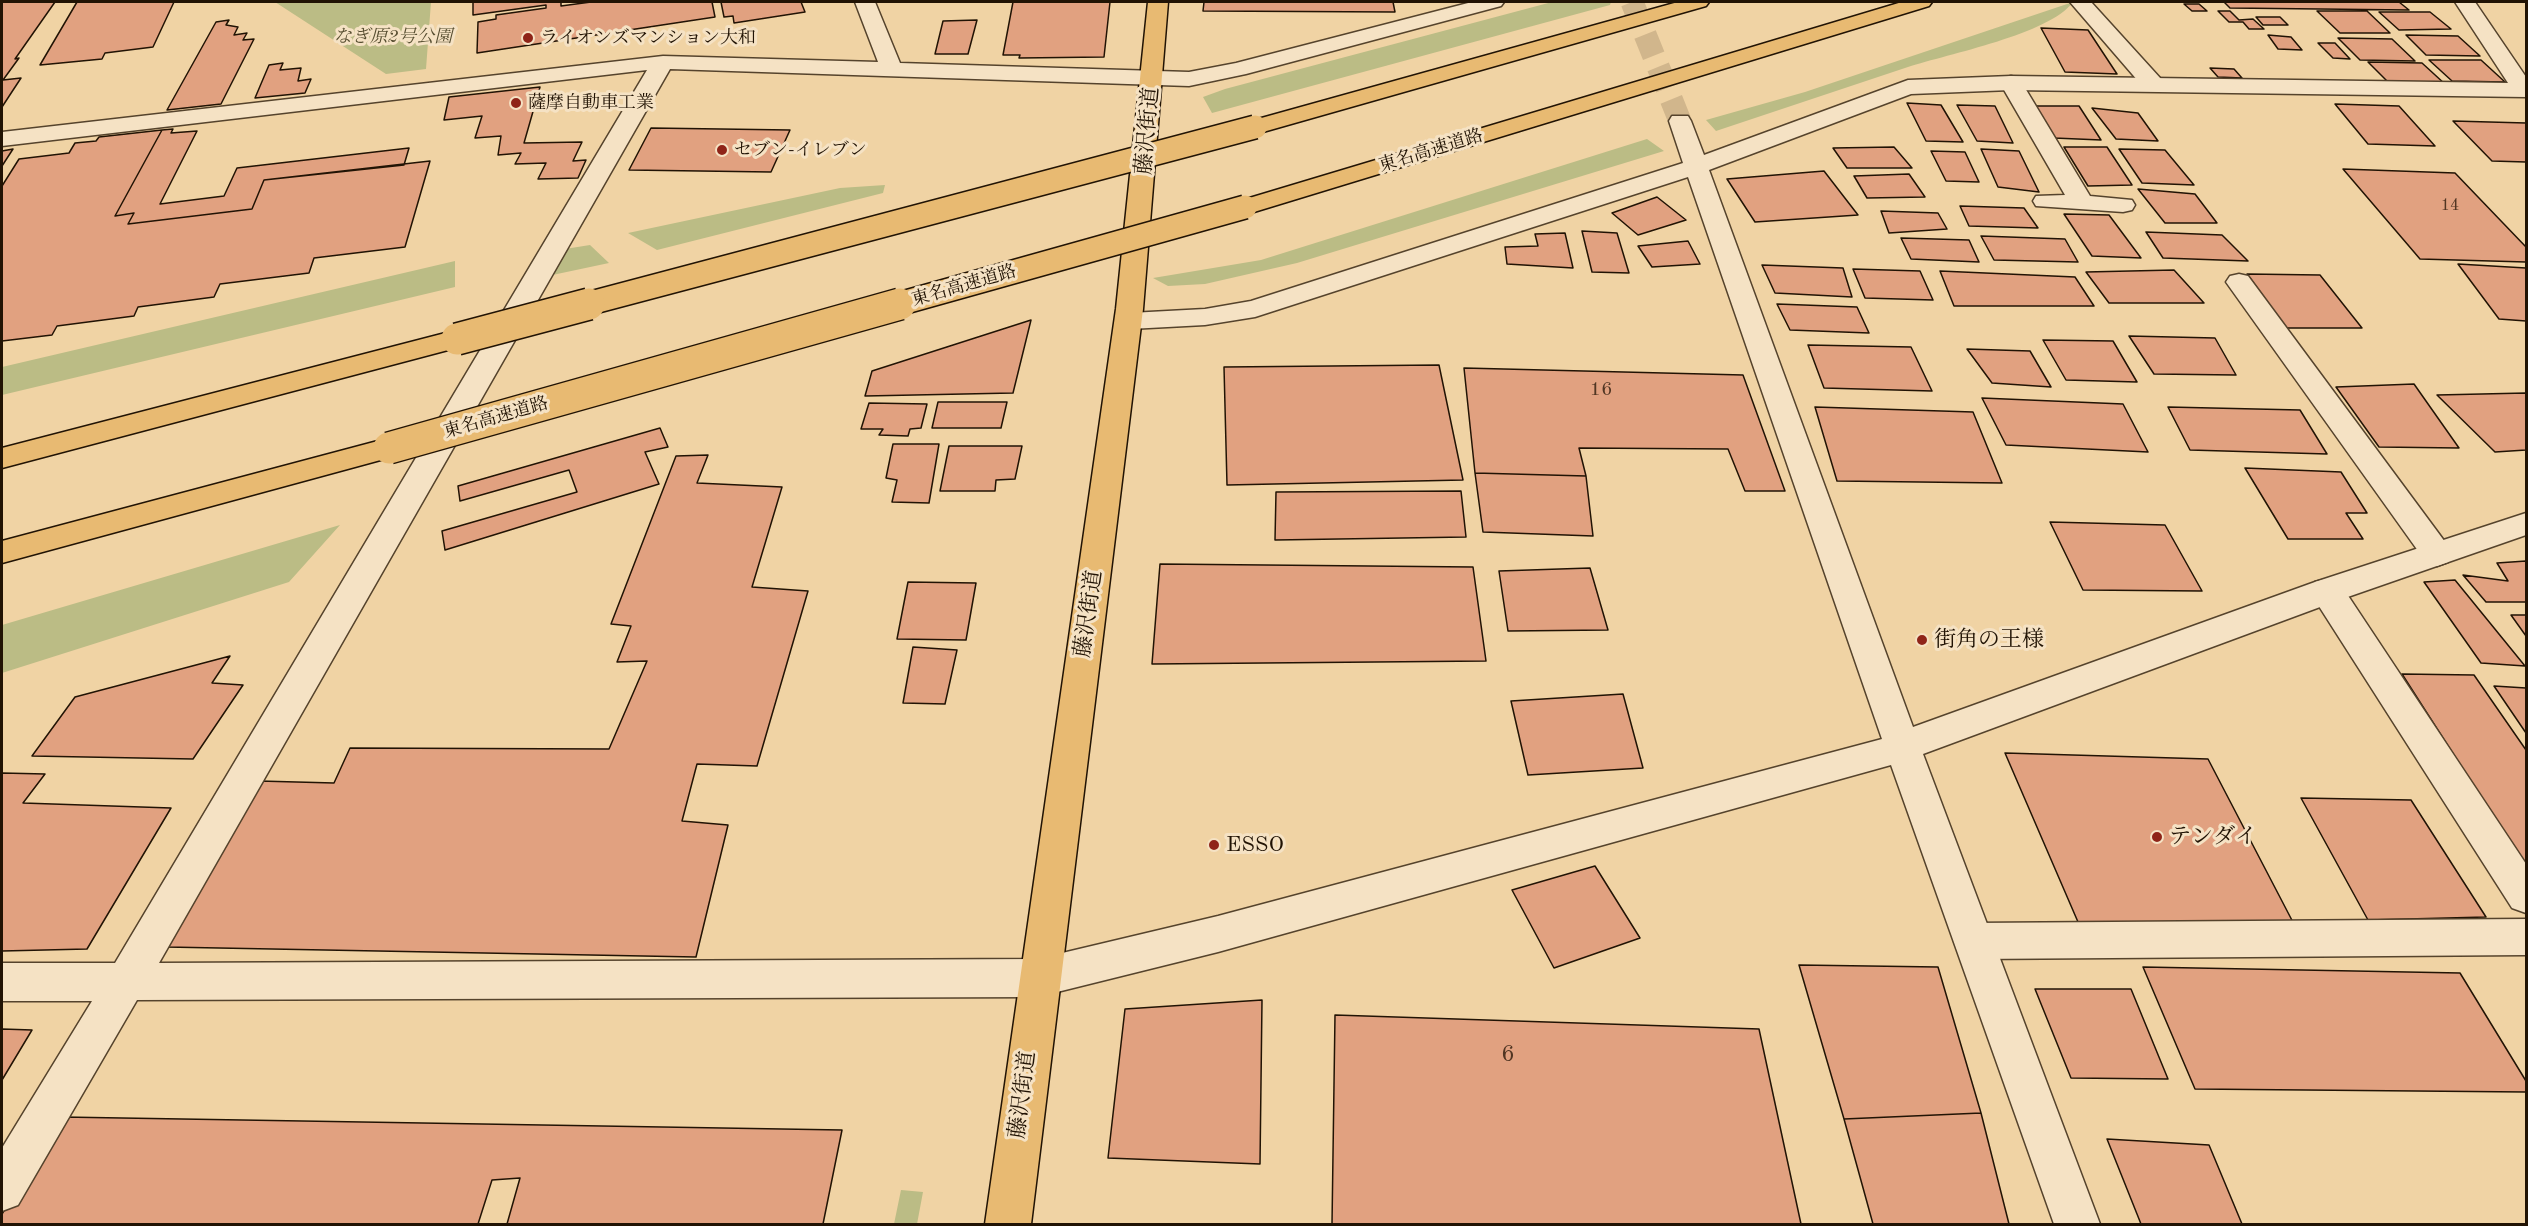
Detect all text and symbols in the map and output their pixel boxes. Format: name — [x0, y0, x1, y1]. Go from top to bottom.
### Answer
park label: なぎ原2号公園 — [334, 26, 452, 48]
place label: ライオンズマンション大和 — [540, 27, 756, 49]
marker: ライオンズマンション大和 — [521, 31, 535, 45]
street label: 藤沢街道 — [1131, 86, 1165, 176]
place label: 薩摩自動車工業 — [528, 92, 654, 114]
marker: 薩摩自動車工業 — [509, 96, 523, 110]
street label: 東名高速道路 — [1376, 125, 1486, 177]
place label: セブン-イレブン — [734, 139, 867, 161]
marker: セブン-イレブン — [715, 143, 729, 157]
house number: 14 — [2441, 196, 2459, 216]
street label: 東名高速道路 — [909, 261, 1019, 311]
house number: 16 — [1589, 378, 1613, 402]
street label: 東名高速道路 — [441, 393, 551, 443]
street label: 藤沢街道 — [1070, 569, 1108, 659]
place label: 街角の王様 — [1934, 627, 2044, 653]
marker: 街角の王様 — [1915, 633, 1929, 647]
place label: テンダイ — [2169, 824, 2257, 850]
marker: テンダイ — [2150, 830, 2164, 844]
place label: ESSO — [1226, 832, 1284, 858]
marker: ESSO — [1207, 838, 1221, 852]
house number: 6 — [1501, 1041, 1515, 1069]
street label: 藤沢街道 — [1005, 1050, 1041, 1140]

